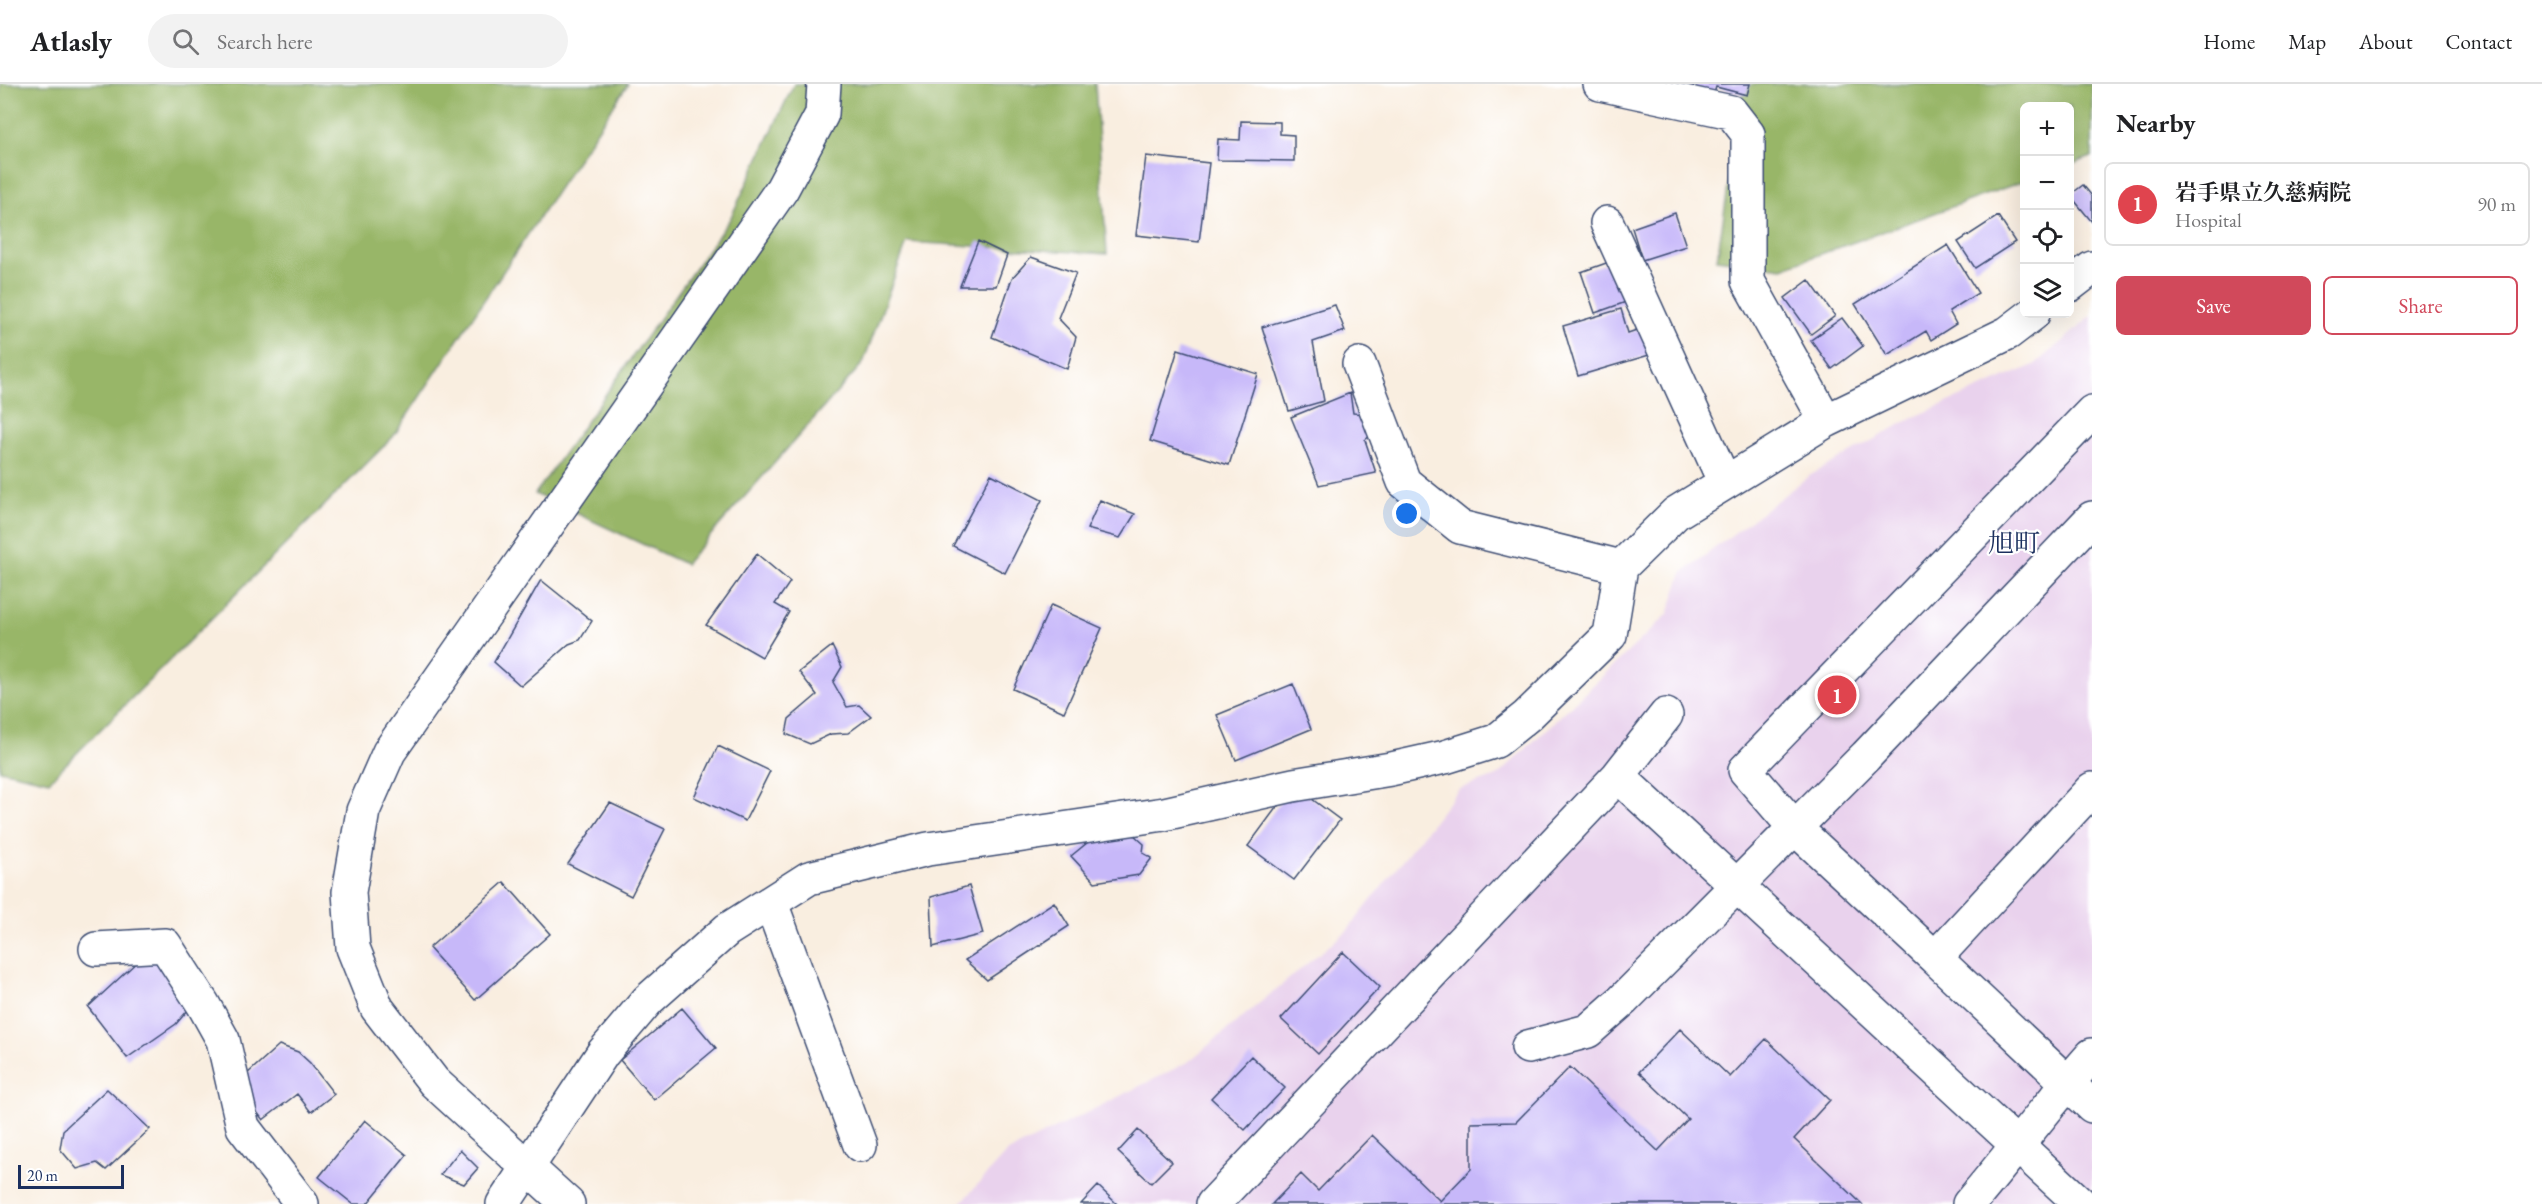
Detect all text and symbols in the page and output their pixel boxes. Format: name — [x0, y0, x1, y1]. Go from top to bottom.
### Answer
search box — [148, 14, 568, 68]
text: Atlasly — [30, 23, 112, 59]
icon: search — [169, 25, 202, 58]
text: Search here — [217, 27, 313, 56]
text: Home — [2203, 28, 2255, 55]
text: Map — [2288, 28, 2326, 55]
text: About — [2359, 28, 2412, 55]
text: Contact — [2445, 28, 2512, 55]
map controls — [2020, 102, 2074, 318]
button: + — [2020, 102, 2074, 156]
text: Nearby — [2116, 106, 2196, 140]
button: − — [2020, 156, 2074, 210]
text: 岩手県立久慈病院 — [2175, 178, 2351, 207]
text: 1 — [2132, 191, 2143, 217]
text: 90 m — [2477, 191, 2516, 217]
text: Hospital — [2175, 207, 2242, 233]
button: locate — [2020, 210, 2074, 264]
button: layers — [2020, 264, 2074, 318]
button: Save — [2116, 276, 2311, 335]
button: Share — [2323, 276, 2518, 335]
your location — [1392, 499, 1421, 528]
district label: 旭町 — [1988, 526, 2040, 560]
pin: 1 — [1818, 672, 1856, 718]
scale bar — [18, 1162, 124, 1190]
text: 20 m — [27, 1165, 58, 1186]

